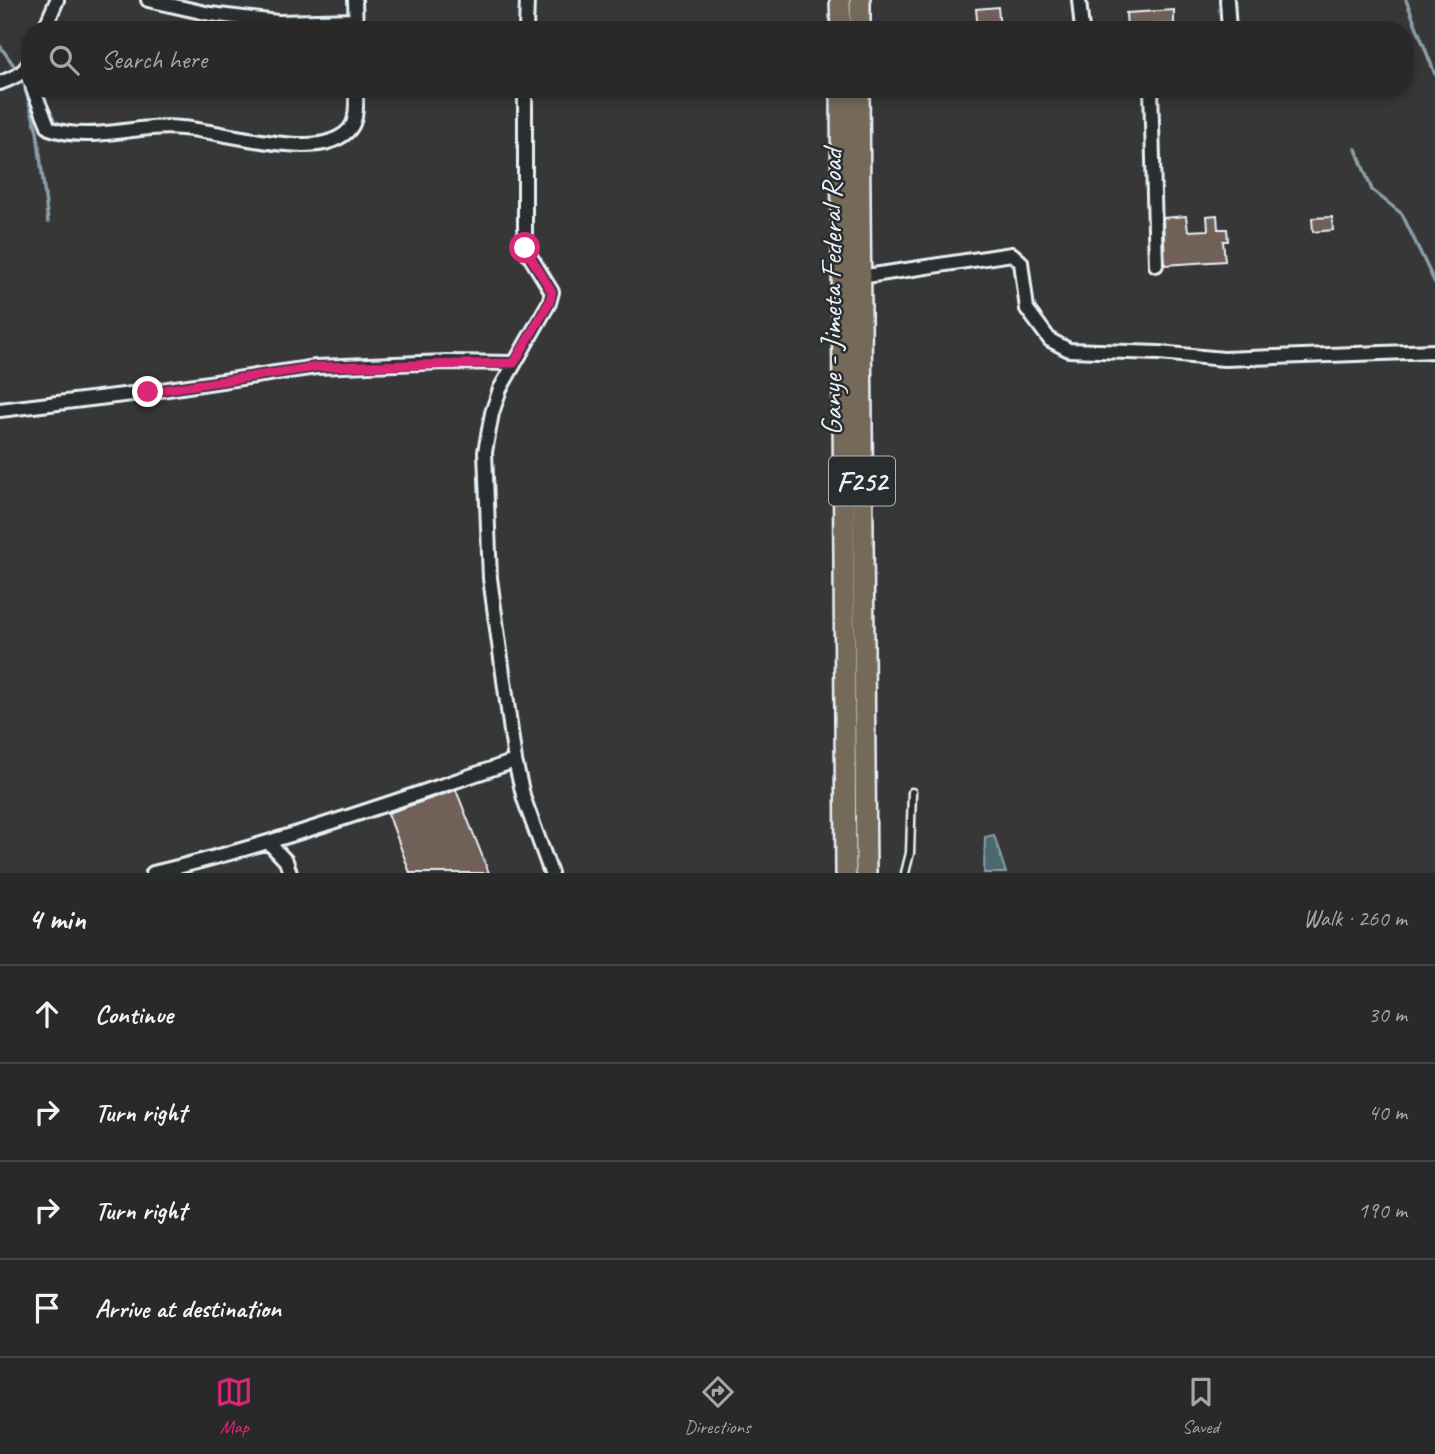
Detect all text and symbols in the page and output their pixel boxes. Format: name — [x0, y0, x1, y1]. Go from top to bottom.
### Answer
search box — [21, 21, 1414, 98]
icon: search — [45, 41, 83, 79]
text: Search here — [101, 43, 207, 76]
street label: Ganye - Jimeta Federal Road — [812, 144, 850, 435]
route start — [509, 232, 540, 263]
route end — [132, 376, 163, 407]
road number: F252 — [829, 456, 895, 505]
text: 4 min — [28, 900, 85, 938]
text: Walk · 260 m — [1303, 904, 1407, 933]
icon: ahead — [28, 995, 66, 1033]
text: Continue — [95, 998, 173, 1031]
text: 30 m — [1368, 1000, 1407, 1029]
icon: right — [28, 1093, 66, 1131]
text: Turn right — [95, 1096, 186, 1129]
text: 40 m — [1368, 1098, 1407, 1127]
icon: right — [28, 1191, 66, 1229]
text: Turn right — [95, 1194, 186, 1227]
text: 190 m — [1358, 1196, 1407, 1225]
icon: arrive — [28, 1289, 66, 1327]
text: Arrive at destination — [95, 1292, 281, 1325]
tab: Map — [215, 1373, 253, 1439]
tab: Directions — [684, 1373, 751, 1439]
tab: Saved — [1182, 1373, 1220, 1439]

